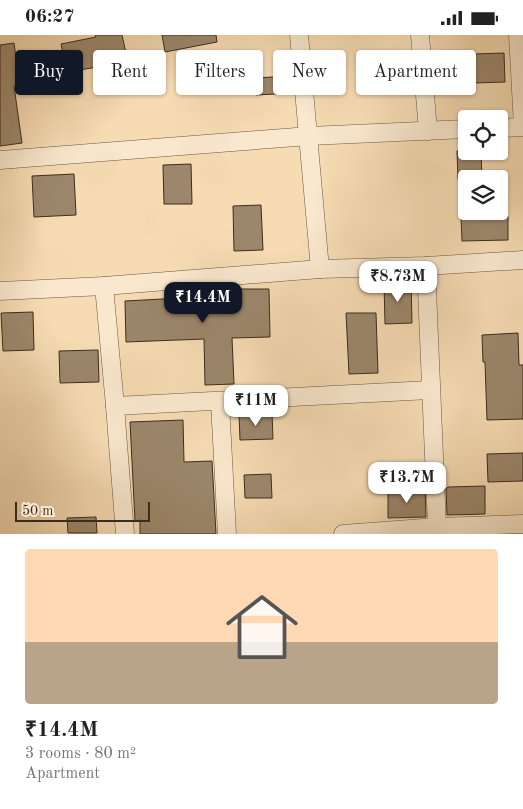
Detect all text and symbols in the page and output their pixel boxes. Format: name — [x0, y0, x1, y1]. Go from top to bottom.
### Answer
text: 06:27 — [25, 8, 74, 27]
chip: Buy — [15, 50, 83, 95]
chip: Rent — [93, 50, 166, 95]
chip: Filters — [176, 50, 263, 95]
chip: New — [273, 50, 346, 95]
chip: Apartment — [356, 50, 476, 95]
map controls — [458, 110, 508, 220]
button: locate — [458, 110, 508, 160]
button: layers — [458, 170, 508, 220]
pin: ₹8.73M — [357, 261, 439, 303]
text: ₹8.73M — [370, 269, 426, 285]
pin: ₹14.4M — [162, 281, 244, 324]
text: ₹14.4M — [175, 290, 231, 306]
pin: ₹11M — [226, 385, 286, 427]
text: ₹11M — [235, 393, 277, 409]
pin: ₹13.7M — [366, 461, 448, 504]
text: ₹13.7M — [379, 470, 435, 486]
scale bar — [15, 499, 150, 522]
text: 50 m — [22, 504, 53, 518]
icon: home — [217, 582, 307, 672]
text: ₹14.4M — [25, 720, 98, 741]
text: 3 rooms · 80 m² — [25, 746, 136, 762]
text: Apartment — [25, 766, 100, 782]

